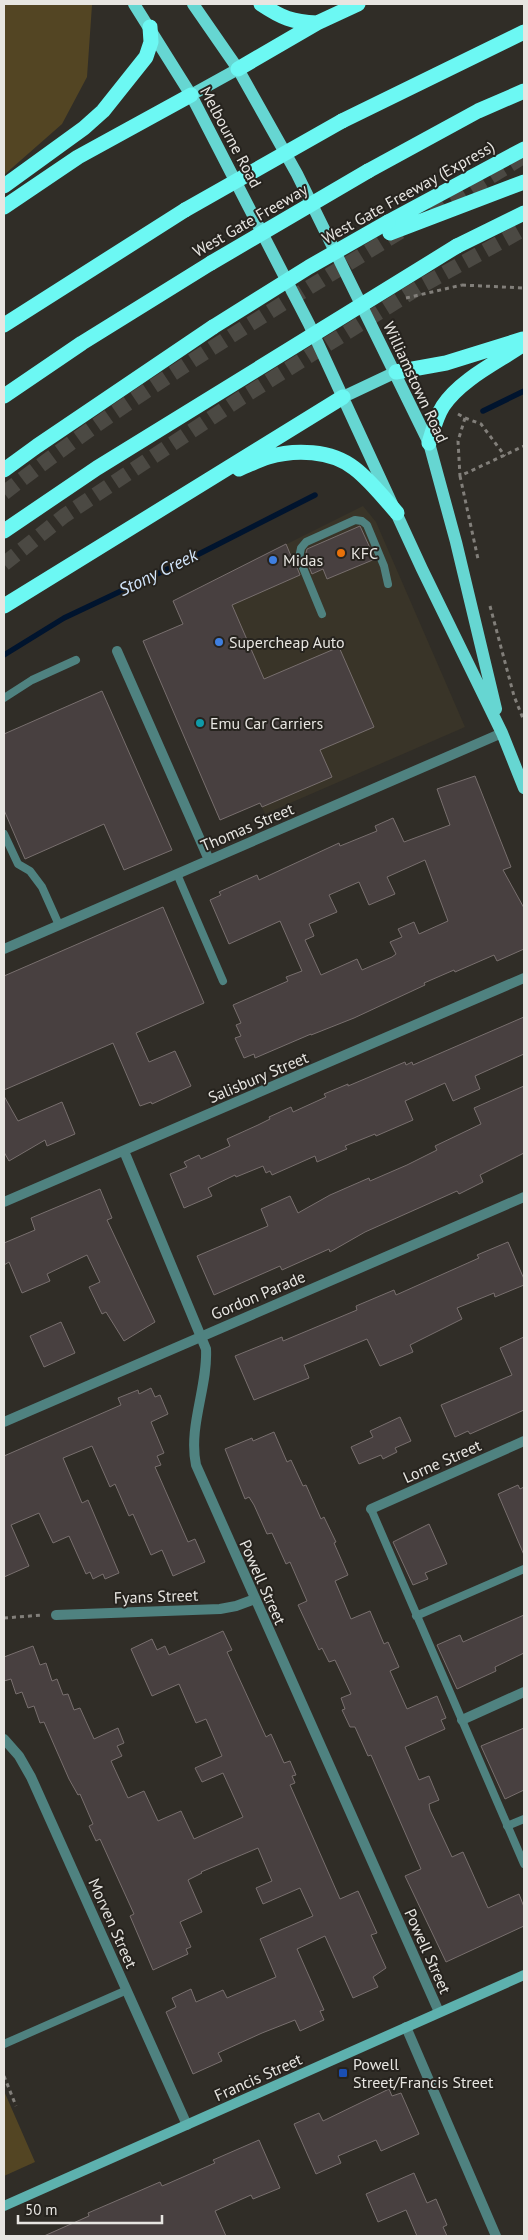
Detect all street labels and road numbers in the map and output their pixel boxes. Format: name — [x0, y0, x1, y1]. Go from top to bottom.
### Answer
street label: Melbourne Road — [196, 83, 266, 191]
street label: West Gate Freeway (Express) — [318, 136, 498, 248]
street label: West Gate Freeway — [189, 179, 311, 261]
street label: Williamstown Road — [379, 318, 453, 446]
street label: Thomas Street — [198, 798, 297, 856]
street label: Salisbury Street — [205, 1047, 312, 1107]
street label: Gordon Parade — [208, 1266, 308, 1324]
street label: Lorne Street — [400, 1435, 485, 1487]
street label: Powell Street — [235, 1536, 291, 1628]
street label: Fyans Street — [114, 1585, 199, 1607]
street label: Morven Street — [84, 1875, 142, 1972]
street label: Powell Street — [400, 1905, 456, 1997]
street label: Francis Street — [211, 2049, 305, 2105]

